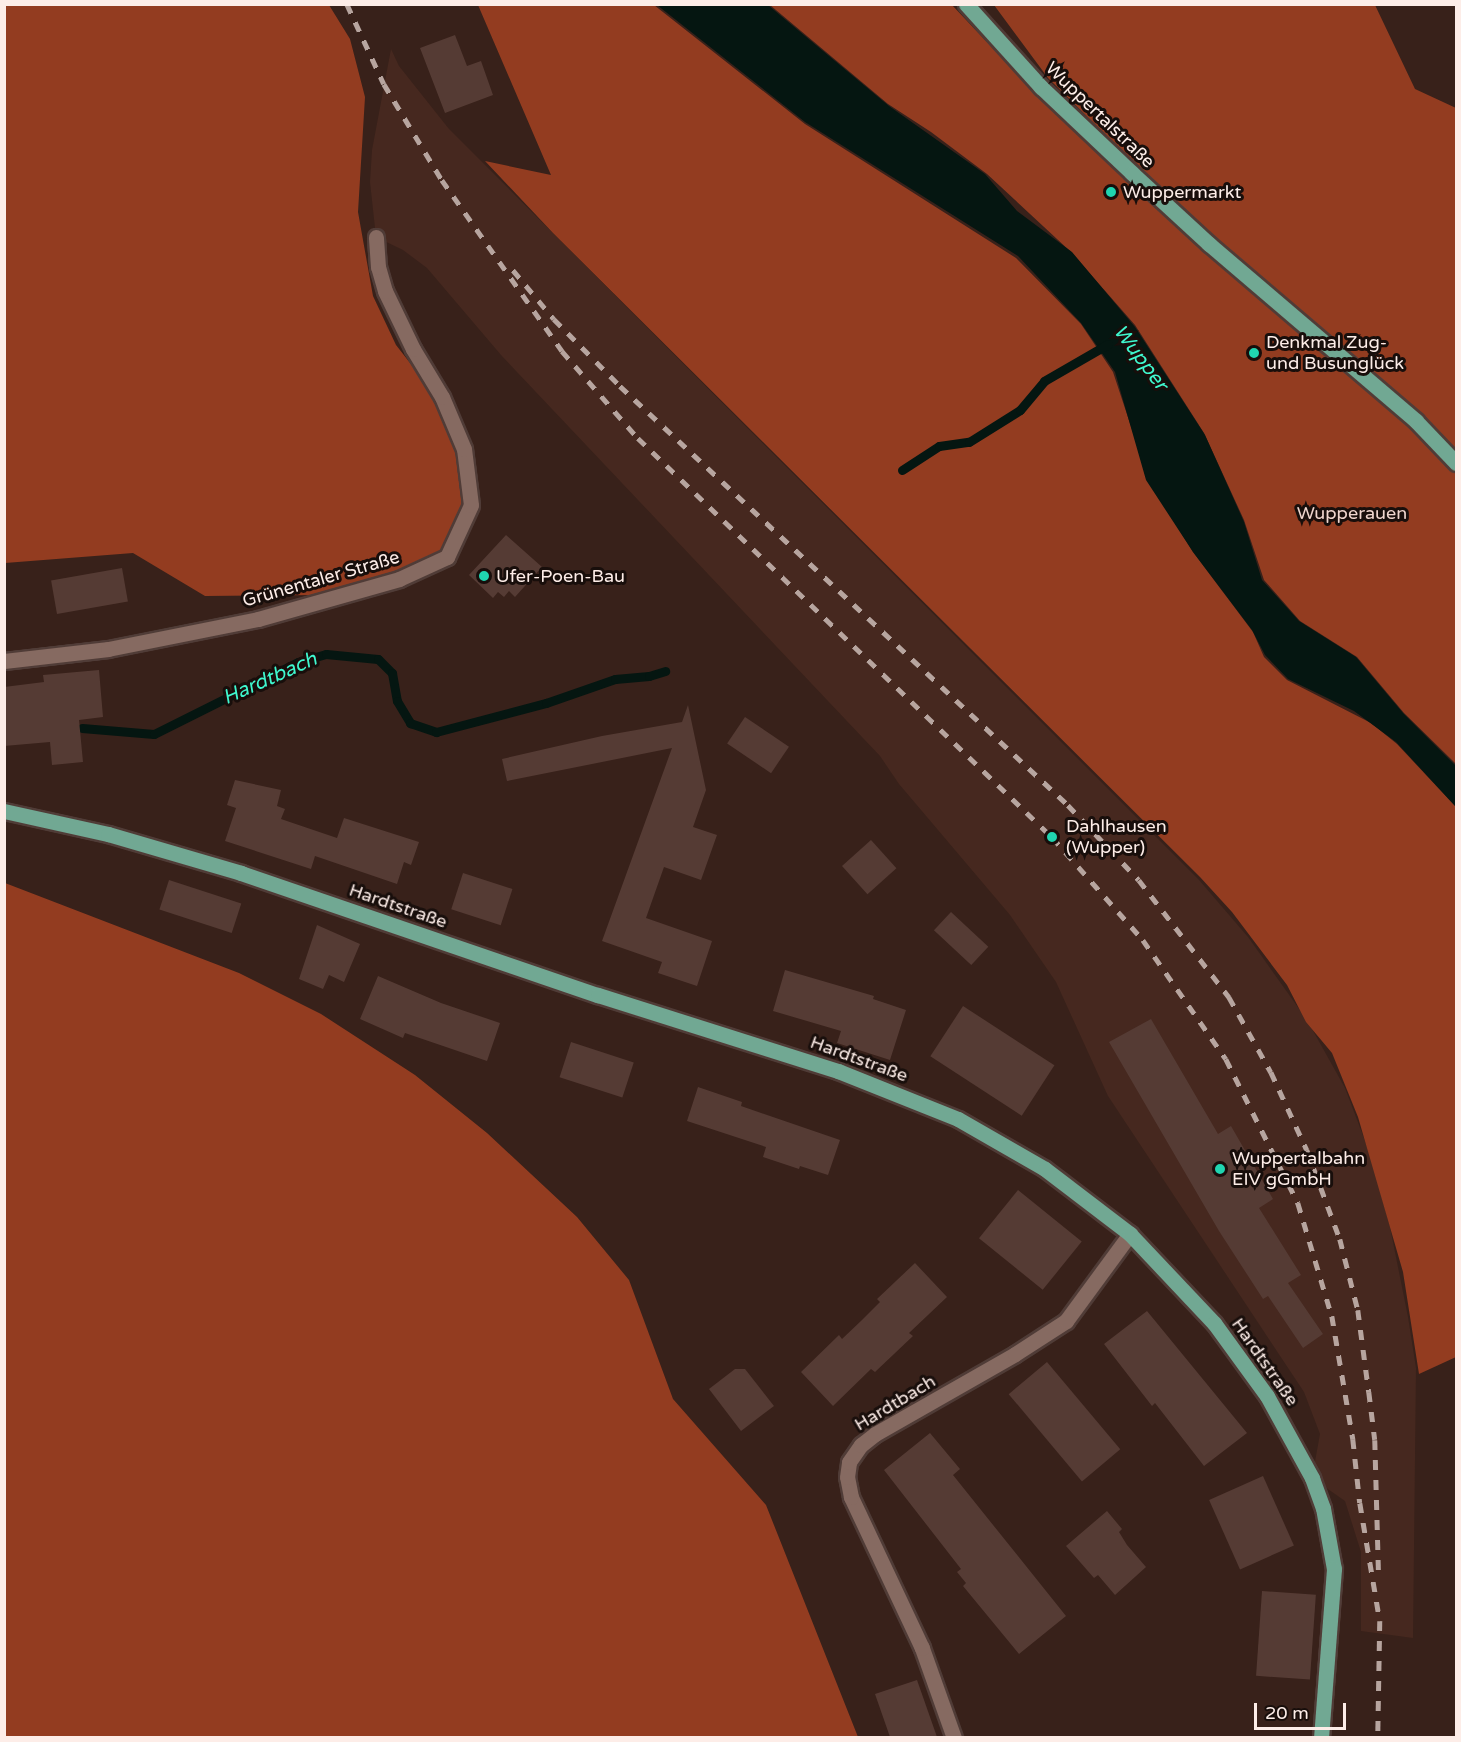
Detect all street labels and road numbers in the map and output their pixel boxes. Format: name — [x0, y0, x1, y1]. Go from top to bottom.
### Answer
street label: Wuppertalstraße — [1041, 57, 1159, 173]
street label: Grünentaler Straße — [240, 546, 402, 612]
street label: Hardtstraße — [346, 879, 450, 933]
street label: Hardtstraße — [807, 1031, 911, 1087]
street label: Hardtstraße — [1227, 1314, 1303, 1410]
street label: Hardtbach — [851, 1370, 939, 1436]

